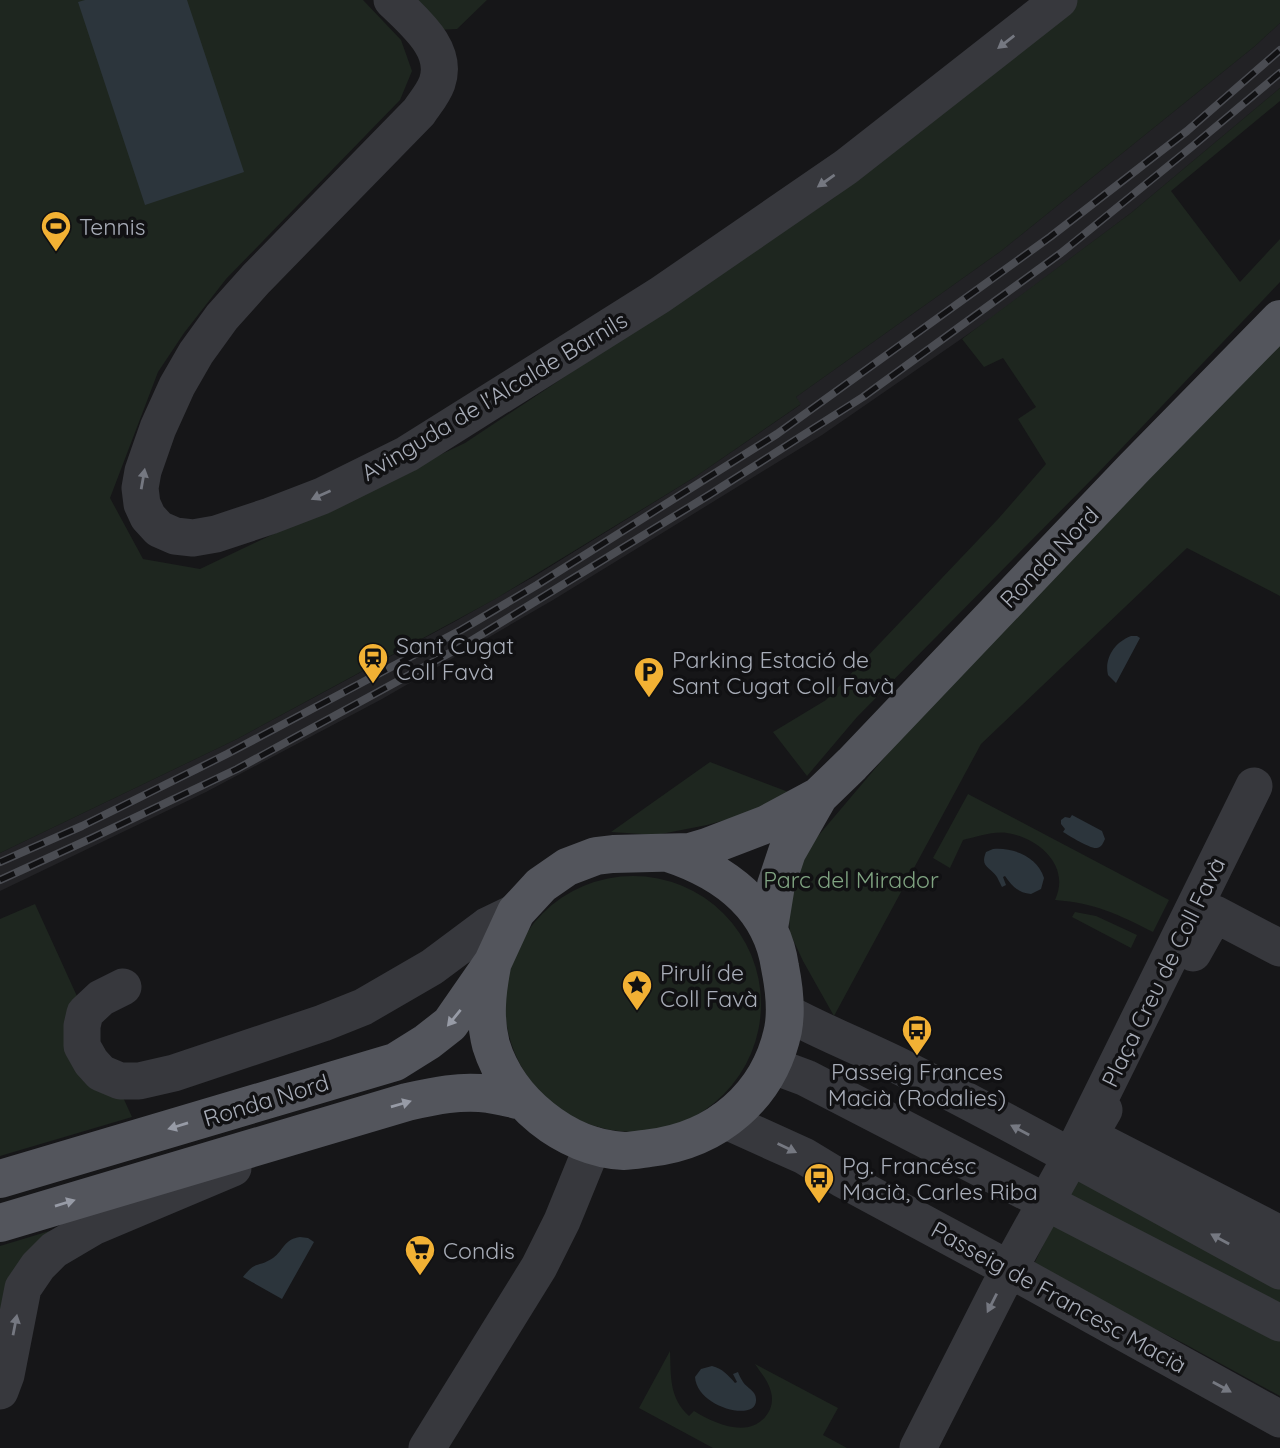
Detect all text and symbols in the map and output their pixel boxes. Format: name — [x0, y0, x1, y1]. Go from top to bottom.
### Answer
one-way arrow — [997, 35, 1015, 50]
one-way arrow — [817, 174, 835, 188]
sports icon: Tennis — [39, 209, 73, 253]
place label: Tennis — [79, 212, 145, 241]
street label: Avinguda de l'Alcalde Barnils — [356, 305, 632, 487]
one-way arrow — [137, 468, 148, 490]
one-way arrow — [311, 490, 332, 501]
street label: Ronda Nord — [994, 500, 1104, 614]
place label: Sant Cugat Coll Favà — [396, 631, 514, 686]
station icon: Sant Cugat Coll Favà — [356, 641, 390, 685]
place label: Parking Estació de Sant Cugat Coll Favà — [672, 645, 894, 700]
parking icon: Parking Estació de Sant Cugat Coll Favà — [632, 655, 666, 699]
street label: Plaça Creu de Coll Favà — [1095, 852, 1231, 1092]
park label: Parc del Mirador — [763, 865, 939, 894]
place label: Pirulí de Coll Favà — [660, 958, 758, 1013]
place icon: Pirulí de Coll Favà — [620, 968, 654, 1012]
one-way arrow — [447, 1009, 462, 1026]
bus stop icon: Passeig Frances Macià (Rodalies) — [900, 1013, 934, 1057]
place label: Passeig Frances Macià (Rodalies) — [828, 1057, 1006, 1112]
street label: Ronda Nord — [200, 1067, 332, 1133]
one-way arrow — [390, 1098, 412, 1109]
one-way arrow — [167, 1122, 188, 1132]
one-way arrow — [1010, 1125, 1030, 1136]
one-way arrow — [777, 1142, 797, 1153]
place label: Pg. Francésc Macià, Carles Riba — [842, 1151, 1038, 1206]
bus stop icon: Pg. Francésc Macià, Carles Riba — [802, 1161, 836, 1205]
one-way arrow — [55, 1198, 76, 1208]
street label: Passeig de Francesc Macià — [926, 1215, 1192, 1379]
supermarket icon: Condis — [403, 1233, 437, 1277]
one-way arrow — [1210, 1233, 1230, 1245]
place label: Condis — [443, 1236, 515, 1265]
one-way arrow — [986, 1294, 998, 1313]
one-way arrow — [10, 1314, 21, 1336]
one-way arrow — [1212, 1381, 1232, 1393]

